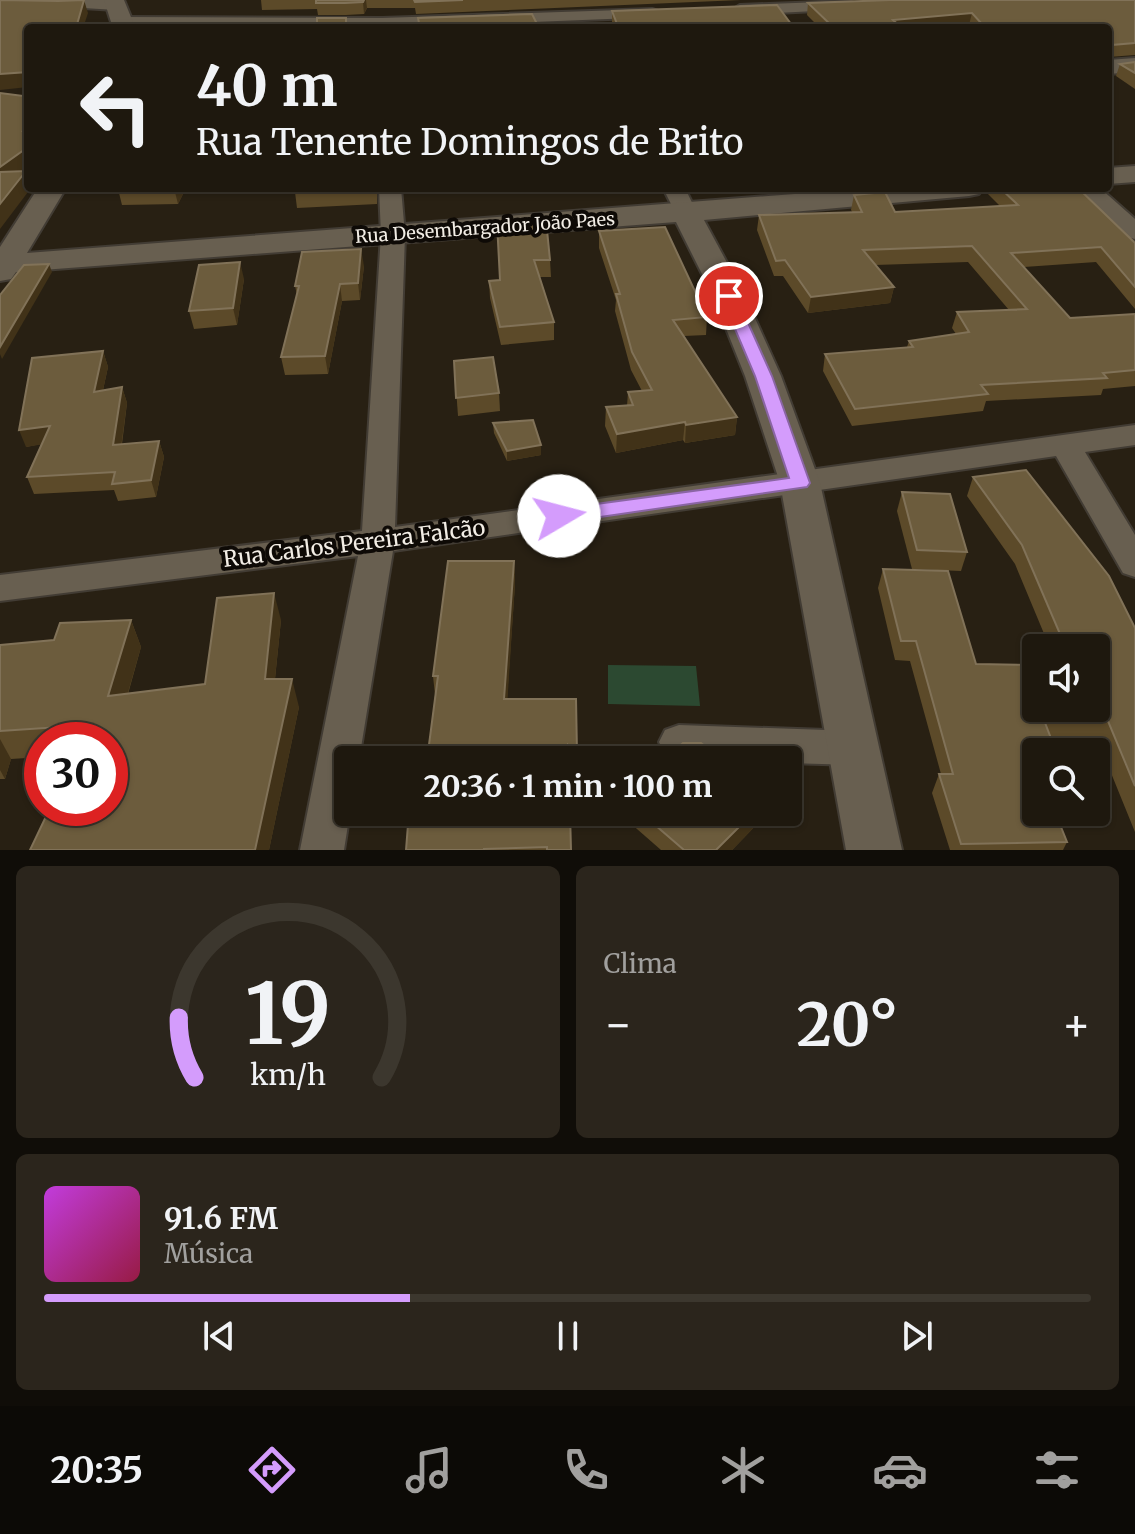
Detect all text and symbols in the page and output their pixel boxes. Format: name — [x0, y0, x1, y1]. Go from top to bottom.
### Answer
text: 40 m — [196, 51, 338, 121]
icon: left — [64, 56, 168, 160]
text: Rua Tenente Domingos de Brito — [196, 120, 743, 165]
street label: Rua Desembargador João Paes — [354, 207, 616, 248]
pin — [695, 262, 763, 330]
icon: arrive — [707, 274, 751, 318]
position arrow — [517, 474, 601, 558]
street label: Rua Carlos Pereira Falcão — [221, 513, 487, 573]
map controls — [1022, 634, 1110, 826]
button: sound — [1022, 634, 1110, 722]
speed limit sign: 30 — [24, 722, 128, 826]
button: search — [1022, 738, 1110, 826]
text: 20:36 · 1 min · 100 m — [424, 767, 712, 805]
text: Clima — [604, 947, 677, 980]
text: 19 — [245, 962, 331, 1067]
text: 20° — [796, 987, 898, 1062]
text: − — [604, 997, 633, 1052]
text: + — [1062, 997, 1091, 1052]
text: km/h — [250, 1057, 326, 1093]
text: 91.6 FM — [164, 1199, 278, 1237]
text: Música — [164, 1237, 253, 1270]
icon: previous — [197, 1314, 241, 1358]
icon: pause — [546, 1314, 590, 1358]
icon: next — [895, 1314, 939, 1358]
icon: directions — [244, 1442, 300, 1498]
icon: music — [401, 1442, 457, 1498]
icon: phone — [558, 1442, 614, 1498]
icon: climate — [715, 1442, 771, 1498]
icon: car — [872, 1442, 928, 1498]
icon: filters — [1029, 1442, 1085, 1498]
text: 20:35 — [50, 1448, 143, 1493]

